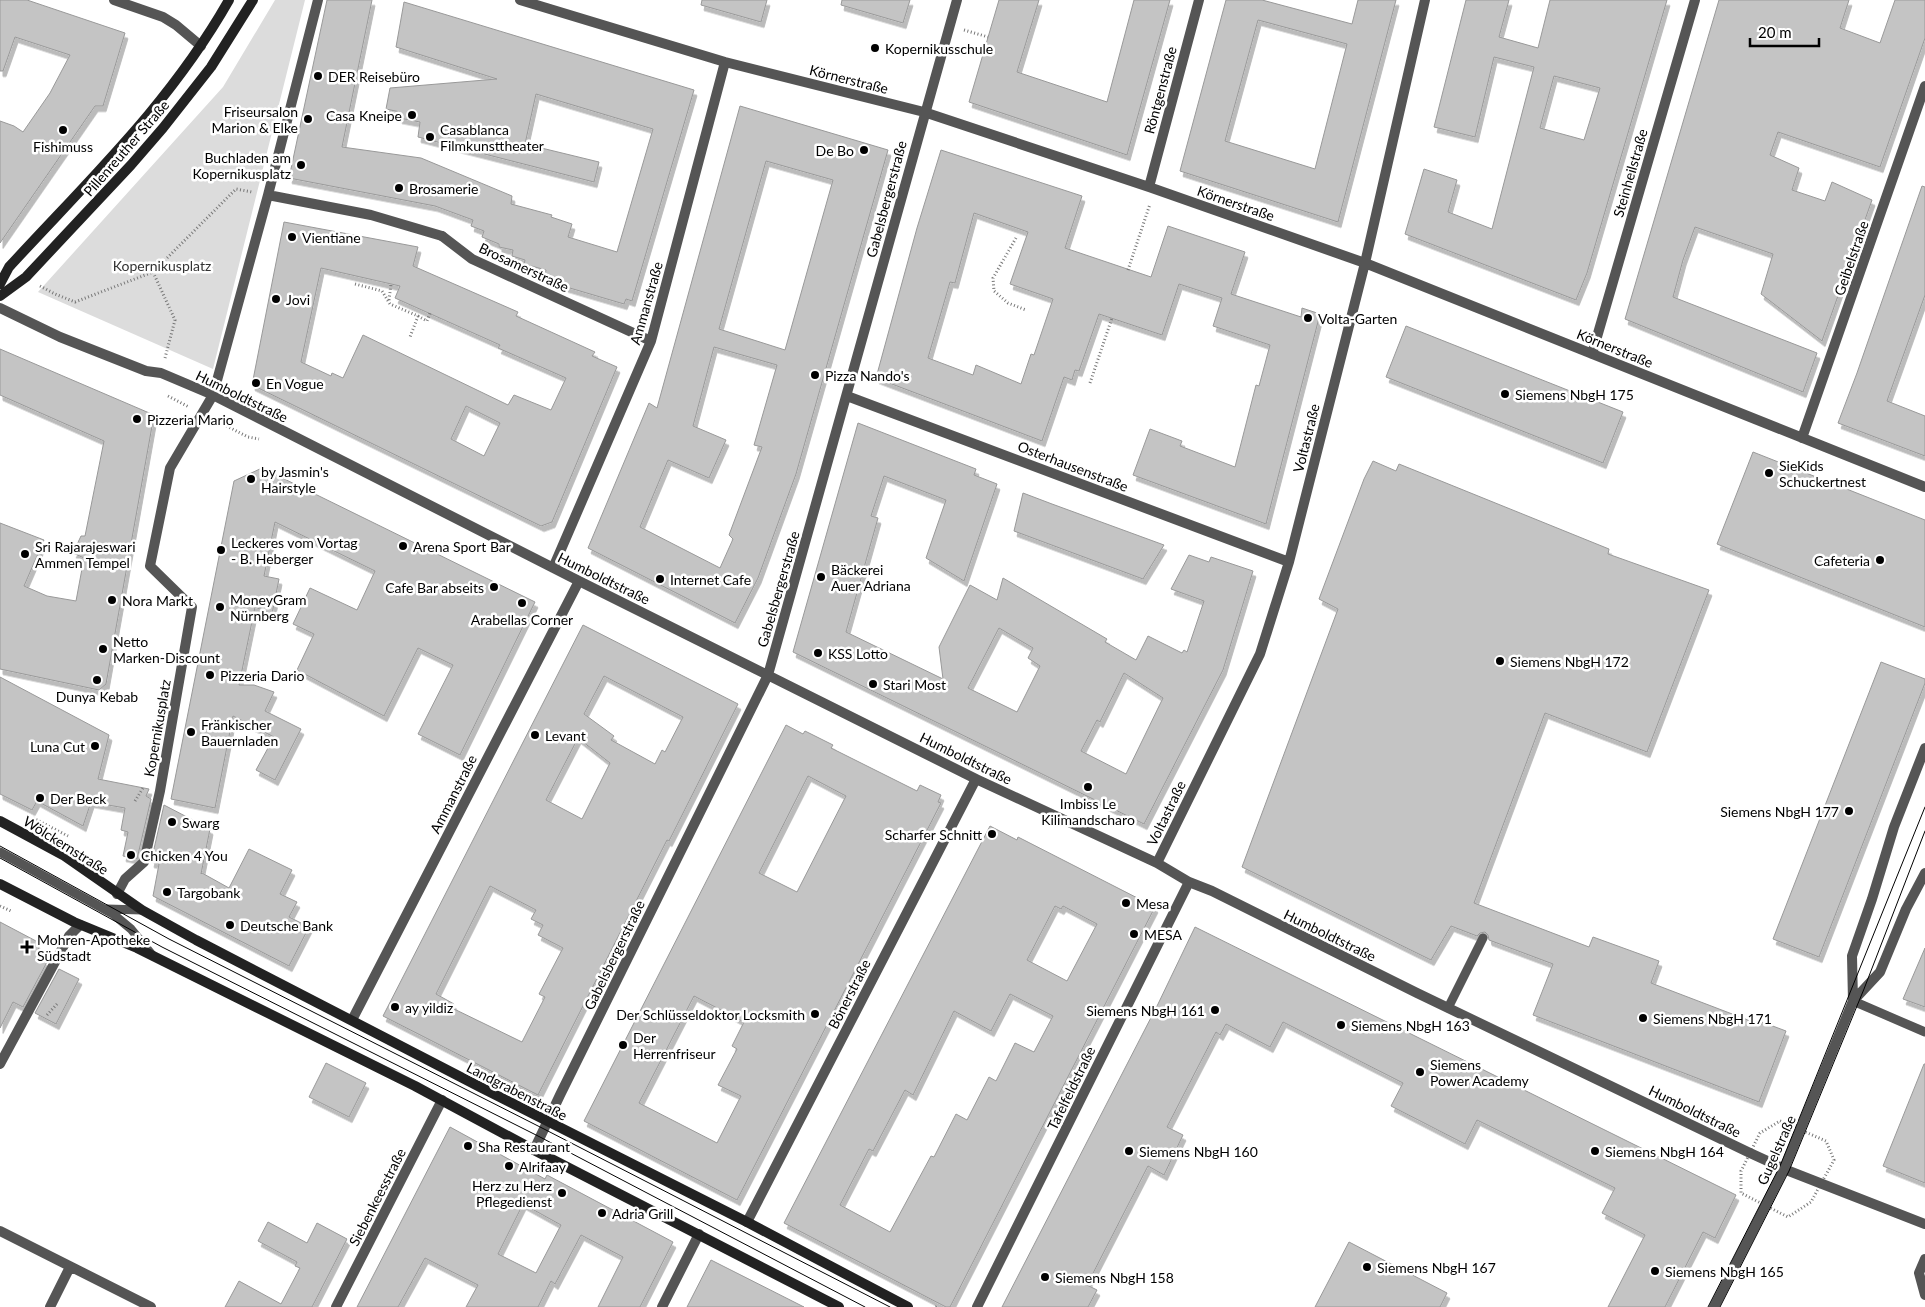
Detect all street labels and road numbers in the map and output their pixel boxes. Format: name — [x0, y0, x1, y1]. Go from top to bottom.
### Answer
street label: Röntgenstraße — [1140, 44, 1180, 136]
street label: Körnerstraße — [808, 61, 890, 97]
street label: Pillenreuther Straße — [80, 96, 172, 200]
street label: Steinheilstraße — [1609, 127, 1651, 219]
street label: Gabelsbergerstraße — [862, 139, 910, 259]
street label: Körnerstraße — [1195, 182, 1277, 224]
street label: Geibelstraße — [1830, 218, 1872, 298]
street label: Brosamerstraße — [476, 239, 572, 295]
street label: Ammanstraße — [626, 259, 666, 347]
street label: Körnerstraße — [1574, 325, 1656, 371]
street label: Humboldtstraße — [193, 366, 291, 426]
street label: Voltastraße — [1289, 402, 1323, 474]
street label: Osterhausenstraße — [1015, 437, 1131, 495]
street label: Gabelsbergerstraße — [753, 529, 803, 649]
street label: Humboldtstraße — [555, 548, 653, 608]
street label: Kopernikusplatz — [140, 678, 174, 778]
street label: Humboldtstraße — [917, 728, 1015, 788]
street label: Ammanstraße — [426, 752, 480, 836]
street label: Voltastraße — [1143, 778, 1189, 848]
street label: Wölckernstraße — [20, 812, 112, 878]
street label: Gabelsbergerstraße — [580, 897, 648, 1013]
street label: Humboldtstraße — [1281, 905, 1379, 965]
street label: Bönerstraße — [824, 956, 874, 1032]
street label: Tafelfeldstraße — [1043, 1044, 1099, 1132]
street label: Landgrabenstraße — [464, 1058, 570, 1124]
street label: Humboldtstraße — [1646, 1081, 1744, 1141]
street label: Gugelstraße — [1753, 1113, 1799, 1187]
street label: Siebenkeesstraße — [345, 1145, 409, 1249]

